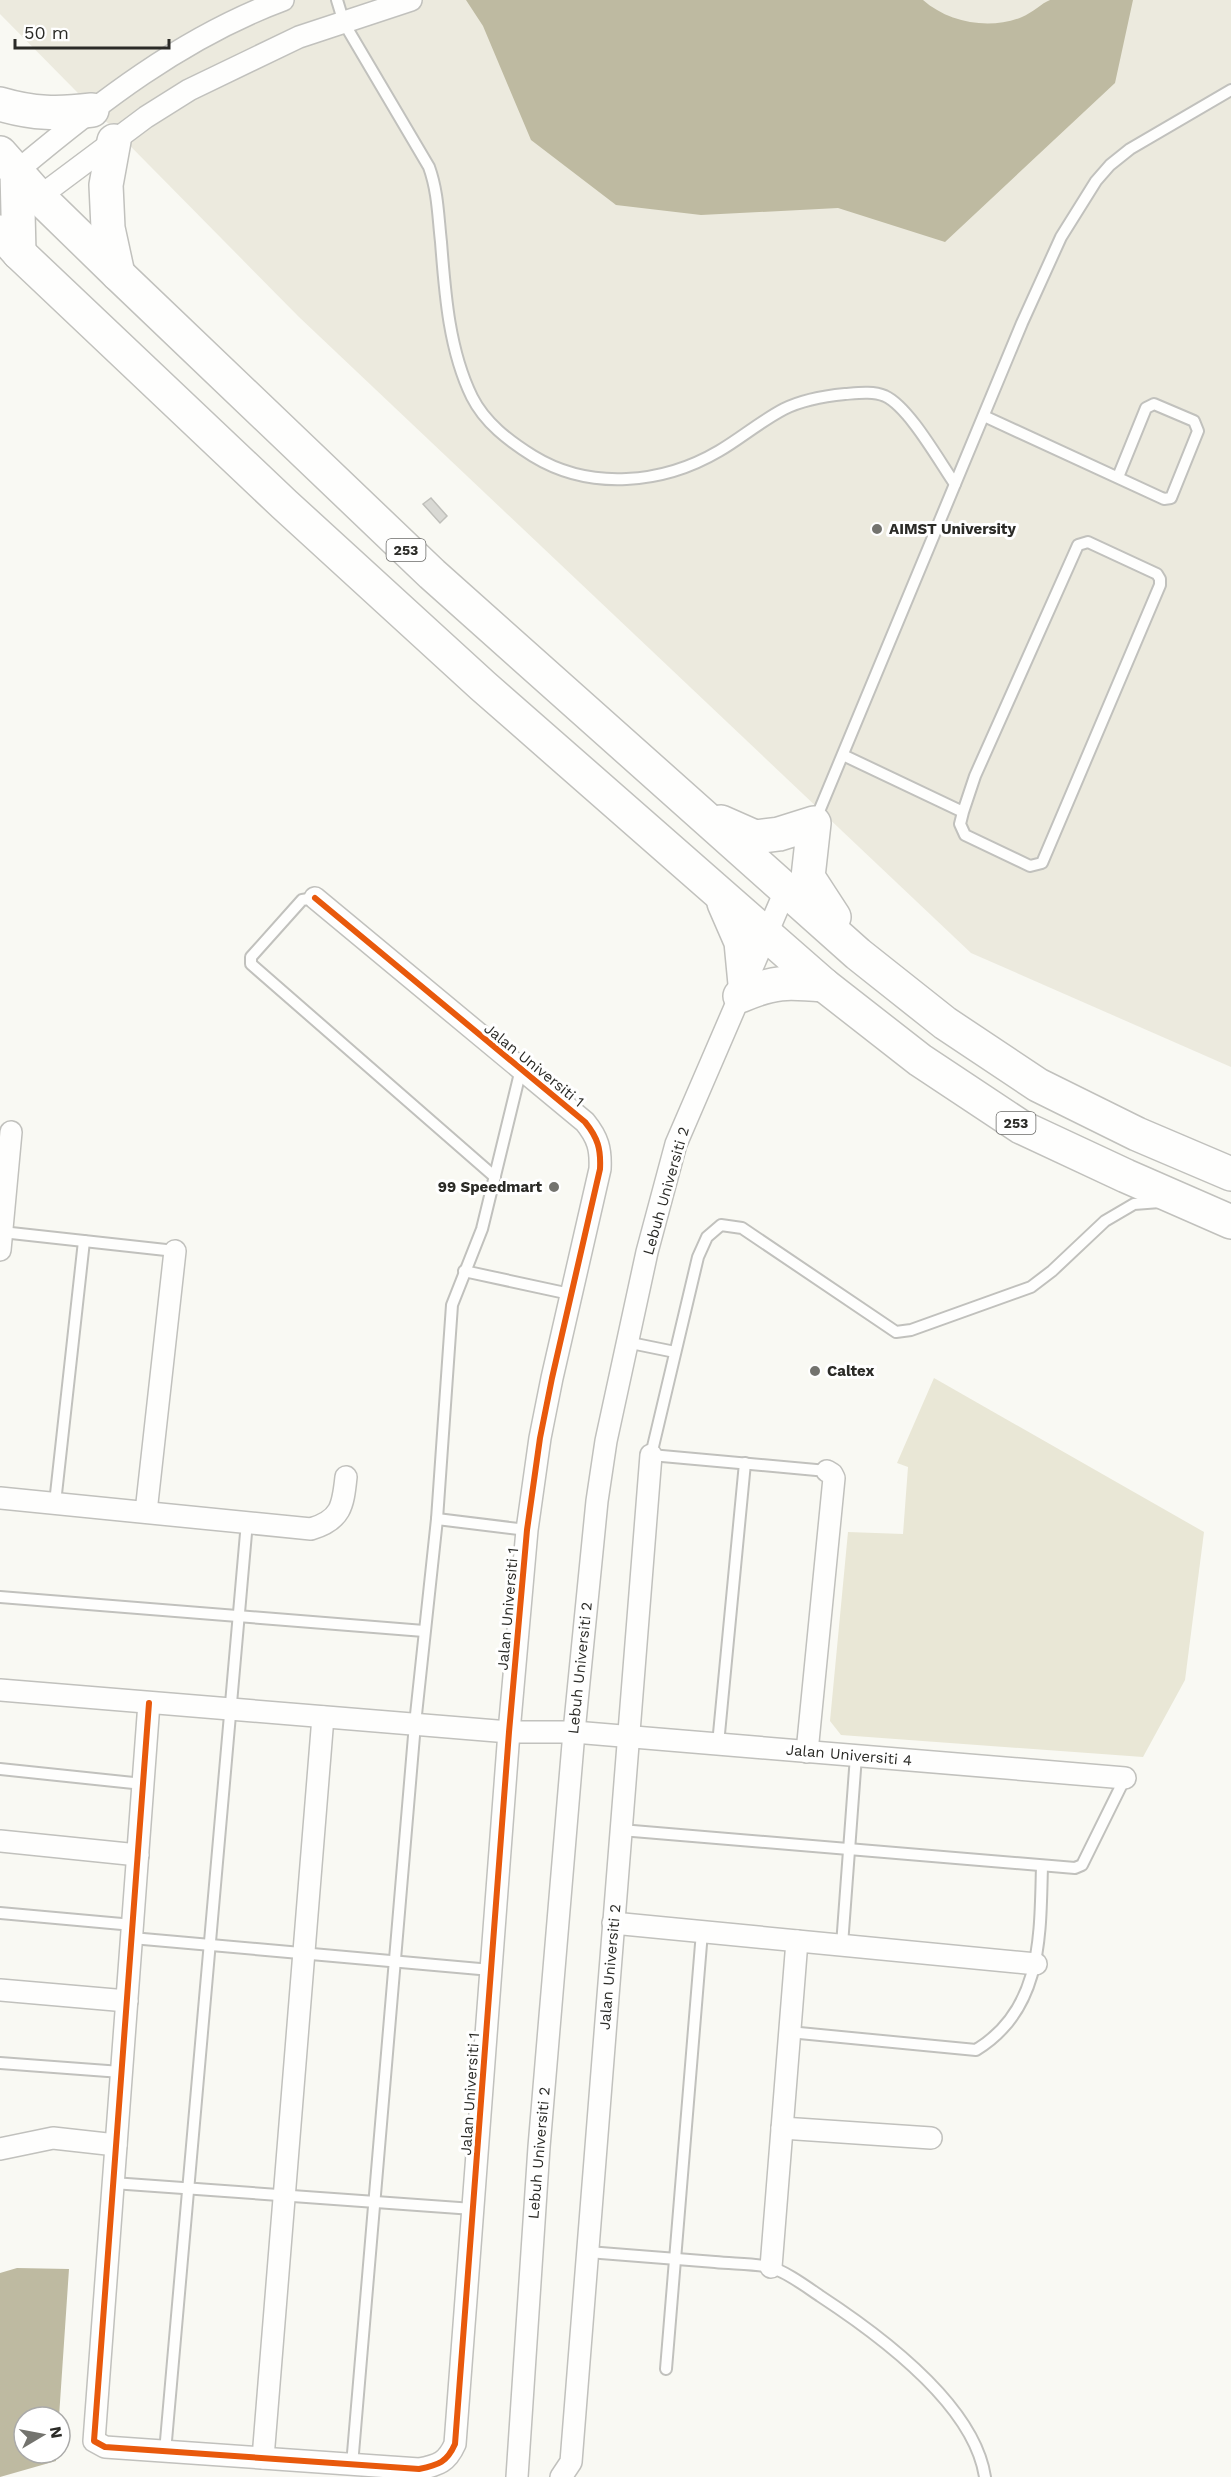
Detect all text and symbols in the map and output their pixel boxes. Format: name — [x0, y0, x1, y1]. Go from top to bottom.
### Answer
scale bar — [15, 12, 170, 50]
text: 50 m — [24, 22, 69, 43]
place label: AIMST University — [889, 520, 1016, 538]
marker: AIMST University — [870, 522, 884, 536]
road number: 253 — [386, 539, 426, 561]
street label: Jalan Universiti 1 — [480, 1019, 588, 1111]
road number: 253 — [996, 1112, 1036, 1134]
street label: Lebuh Universiti 2 — [639, 1125, 693, 1257]
place label: 99 Speedmart — [438, 1178, 542, 1196]
marker: 99 Speedmart — [547, 1180, 561, 1194]
place label: Caltex — [827, 1362, 874, 1380]
marker: Caltex — [808, 1364, 822, 1378]
street label: Jalan Universiti 1 — [494, 1547, 522, 1671]
street label: Lebuh Universiti 2 — [564, 1601, 596, 1735]
street label: Jalan Universiti 4 — [785, 1741, 913, 1769]
street label: Jalan Universiti 2 — [596, 1903, 624, 2031]
street label: Jalan Universiti 1 — [457, 2032, 483, 2156]
street label: Lebuh Universiti 2 — [524, 2086, 554, 2220]
north arrow — [12, 2405, 72, 2465]
text: N — [46, 2425, 67, 2440]

